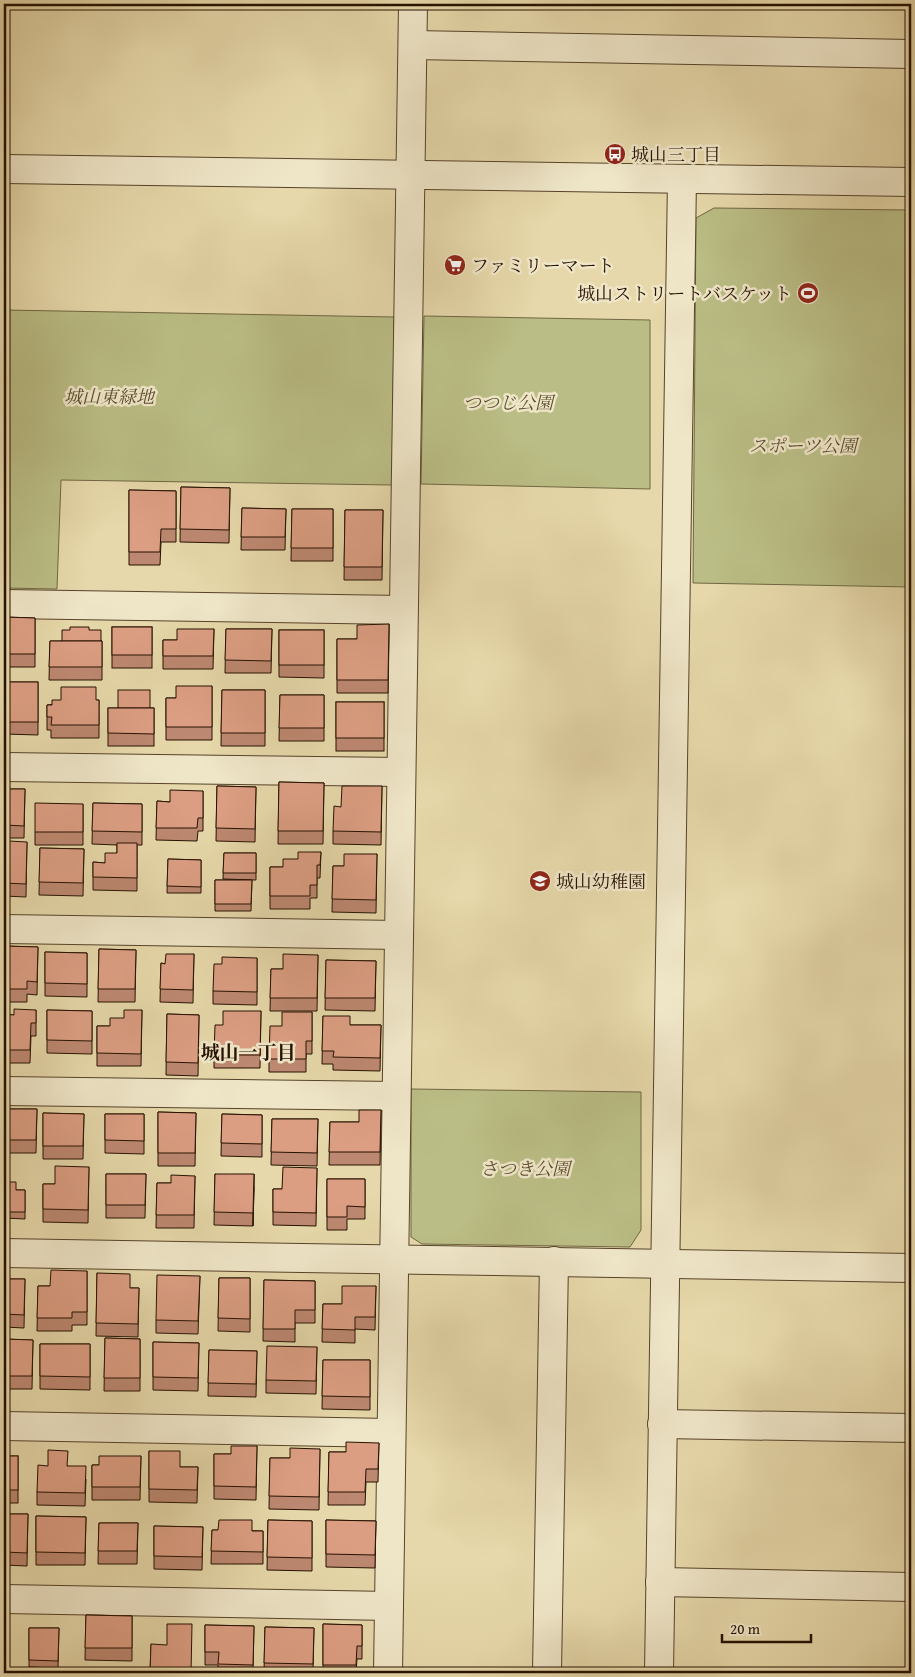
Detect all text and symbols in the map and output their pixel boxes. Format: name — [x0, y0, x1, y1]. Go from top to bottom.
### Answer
place label: 城山三丁目 — [631, 141, 721, 168]
bus stop icon: 城山三丁目 — [603, 142, 627, 166]
place label: ファミリーマート — [471, 252, 615, 279]
supermarket icon: ファミリーマート — [443, 253, 467, 277]
place label: 城山ストリートバスケット — [577, 280, 792, 307]
sports icon: 城山ストリートバスケット — [796, 281, 820, 305]
park label: 城山東緑地 — [64, 383, 156, 410]
park label: つつじ公園 — [463, 389, 556, 416]
park label: スポーツ公園 — [749, 432, 860, 459]
place label: 城山幼稚園 — [556, 868, 646, 895]
school or university icon: 城山幼稚園 — [528, 869, 552, 893]
district label: 城山一丁目 — [200, 1038, 296, 1066]
park label: さつき公園 — [480, 1155, 573, 1182]
scale bar — [722, 1612, 811, 1644]
text: 20 m — [730, 1618, 761, 1639]

